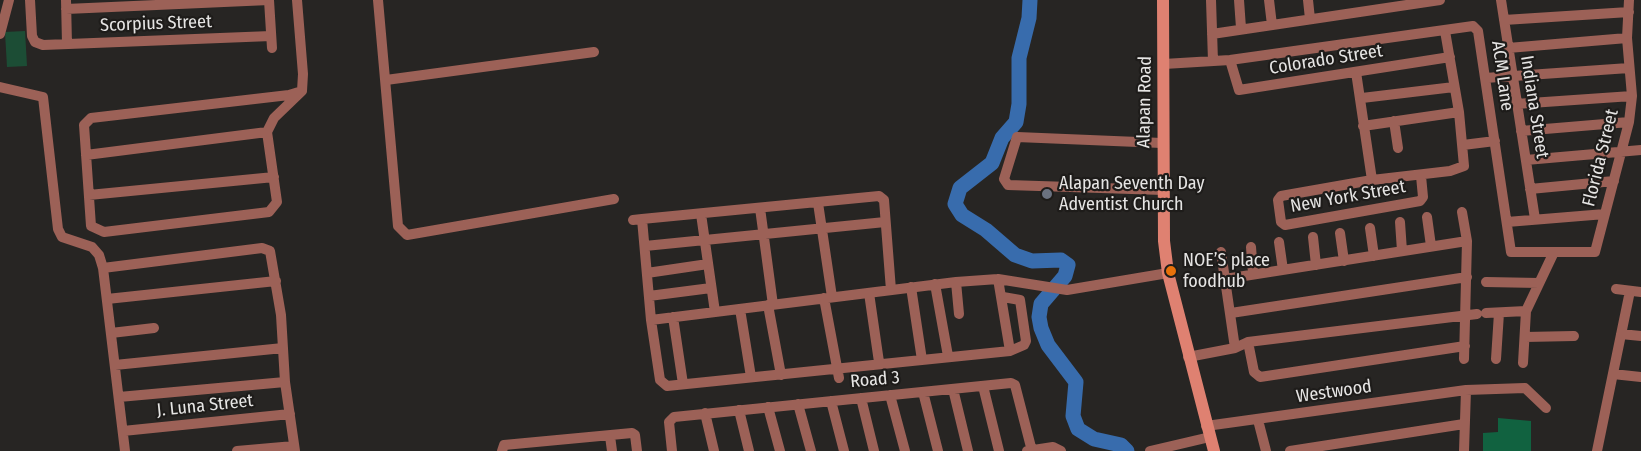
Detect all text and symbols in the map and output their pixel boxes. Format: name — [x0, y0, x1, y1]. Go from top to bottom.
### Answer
street label: Scorpius Street — [100, 11, 212, 37]
street label: Colorado Street — [1268, 40, 1384, 80]
street label: ACM Lane — [1486, 40, 1518, 112]
street label: Indiana Street — [1515, 54, 1553, 160]
street label: Alapan Road — [1133, 56, 1157, 148]
street label: Florida Street — [1578, 107, 1624, 209]
place label: Alapan Seventh Day Adventist Church — [1059, 173, 1204, 216]
street label: New York Street — [1289, 176, 1407, 218]
marker: Alapan Seventh Day Adventist Church — [1040, 187, 1054, 201]
place label: NOE’S place foodhub — [1183, 250, 1270, 292]
marker: NOE’S place foodhub — [1164, 264, 1178, 278]
street label: Road 3 — [849, 367, 901, 393]
street label: Westwood — [1295, 376, 1373, 408]
street label: J. Luna Street — [156, 390, 254, 422]

